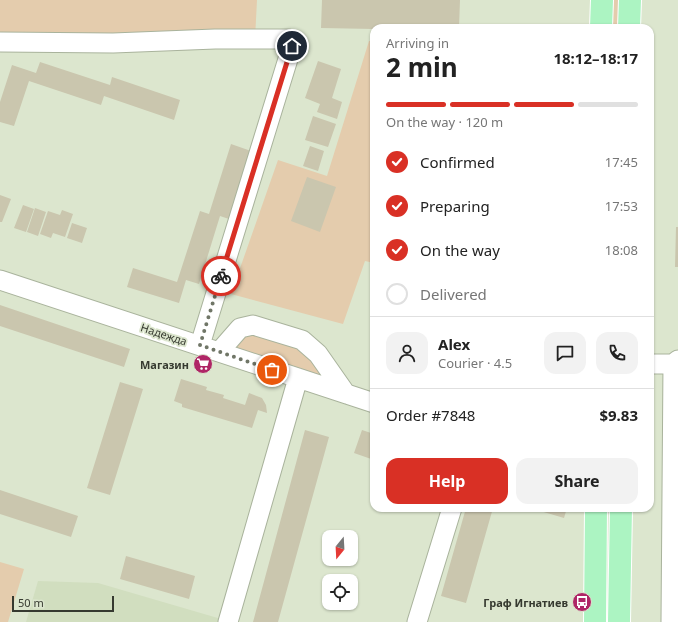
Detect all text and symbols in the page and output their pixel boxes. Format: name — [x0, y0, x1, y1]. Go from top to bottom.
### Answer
pin — [275, 29, 309, 63]
text: Arriving in — [386, 34, 449, 52]
icon: home — [281, 35, 303, 57]
text: 18:12–18:17 — [553, 48, 638, 68]
text: 2 min — [386, 49, 458, 85]
text: On the way · 120 m — [386, 113, 503, 131]
icon: check — [386, 151, 408, 173]
text: Confirmed — [420, 152, 495, 172]
text: 17:45 — [605, 153, 638, 171]
icon: check — [386, 195, 408, 217]
text: Preparing — [420, 196, 490, 216]
text: 17:53 — [605, 197, 638, 215]
icon: check — [386, 239, 408, 261]
text: On the way — [420, 240, 500, 260]
text: 18:08 — [605, 241, 638, 259]
courier — [201, 256, 241, 296]
icon: bike — [210, 265, 232, 287]
text: Delivered — [420, 284, 487, 304]
street label: Надежда — [139, 319, 189, 349]
button: person — [386, 332, 428, 374]
button: chat — [544, 332, 586, 374]
button: phone — [596, 332, 638, 374]
text: Alex — [438, 334, 470, 354]
supermarket icon: Магазин — [192, 353, 214, 375]
pin — [255, 353, 289, 387]
text: Courier · 4.5 — [438, 354, 512, 372]
place label: Магазин — [140, 357, 189, 372]
icon: bag — [261, 359, 283, 381]
text: Order #7848 — [386, 405, 475, 425]
text: $9.83 — [599, 405, 638, 425]
button: Help — [386, 458, 508, 504]
button: Share — [516, 458, 638, 504]
north arrow — [322, 530, 358, 566]
map controls — [322, 530, 358, 610]
button: locate — [322, 574, 358, 610]
bus stop icon: Граф Игнатиев — [571, 591, 593, 613]
scale bar — [12, 594, 114, 613]
text: 50 m — [18, 595, 44, 610]
place label: Граф Игнатиев — [483, 595, 568, 610]

